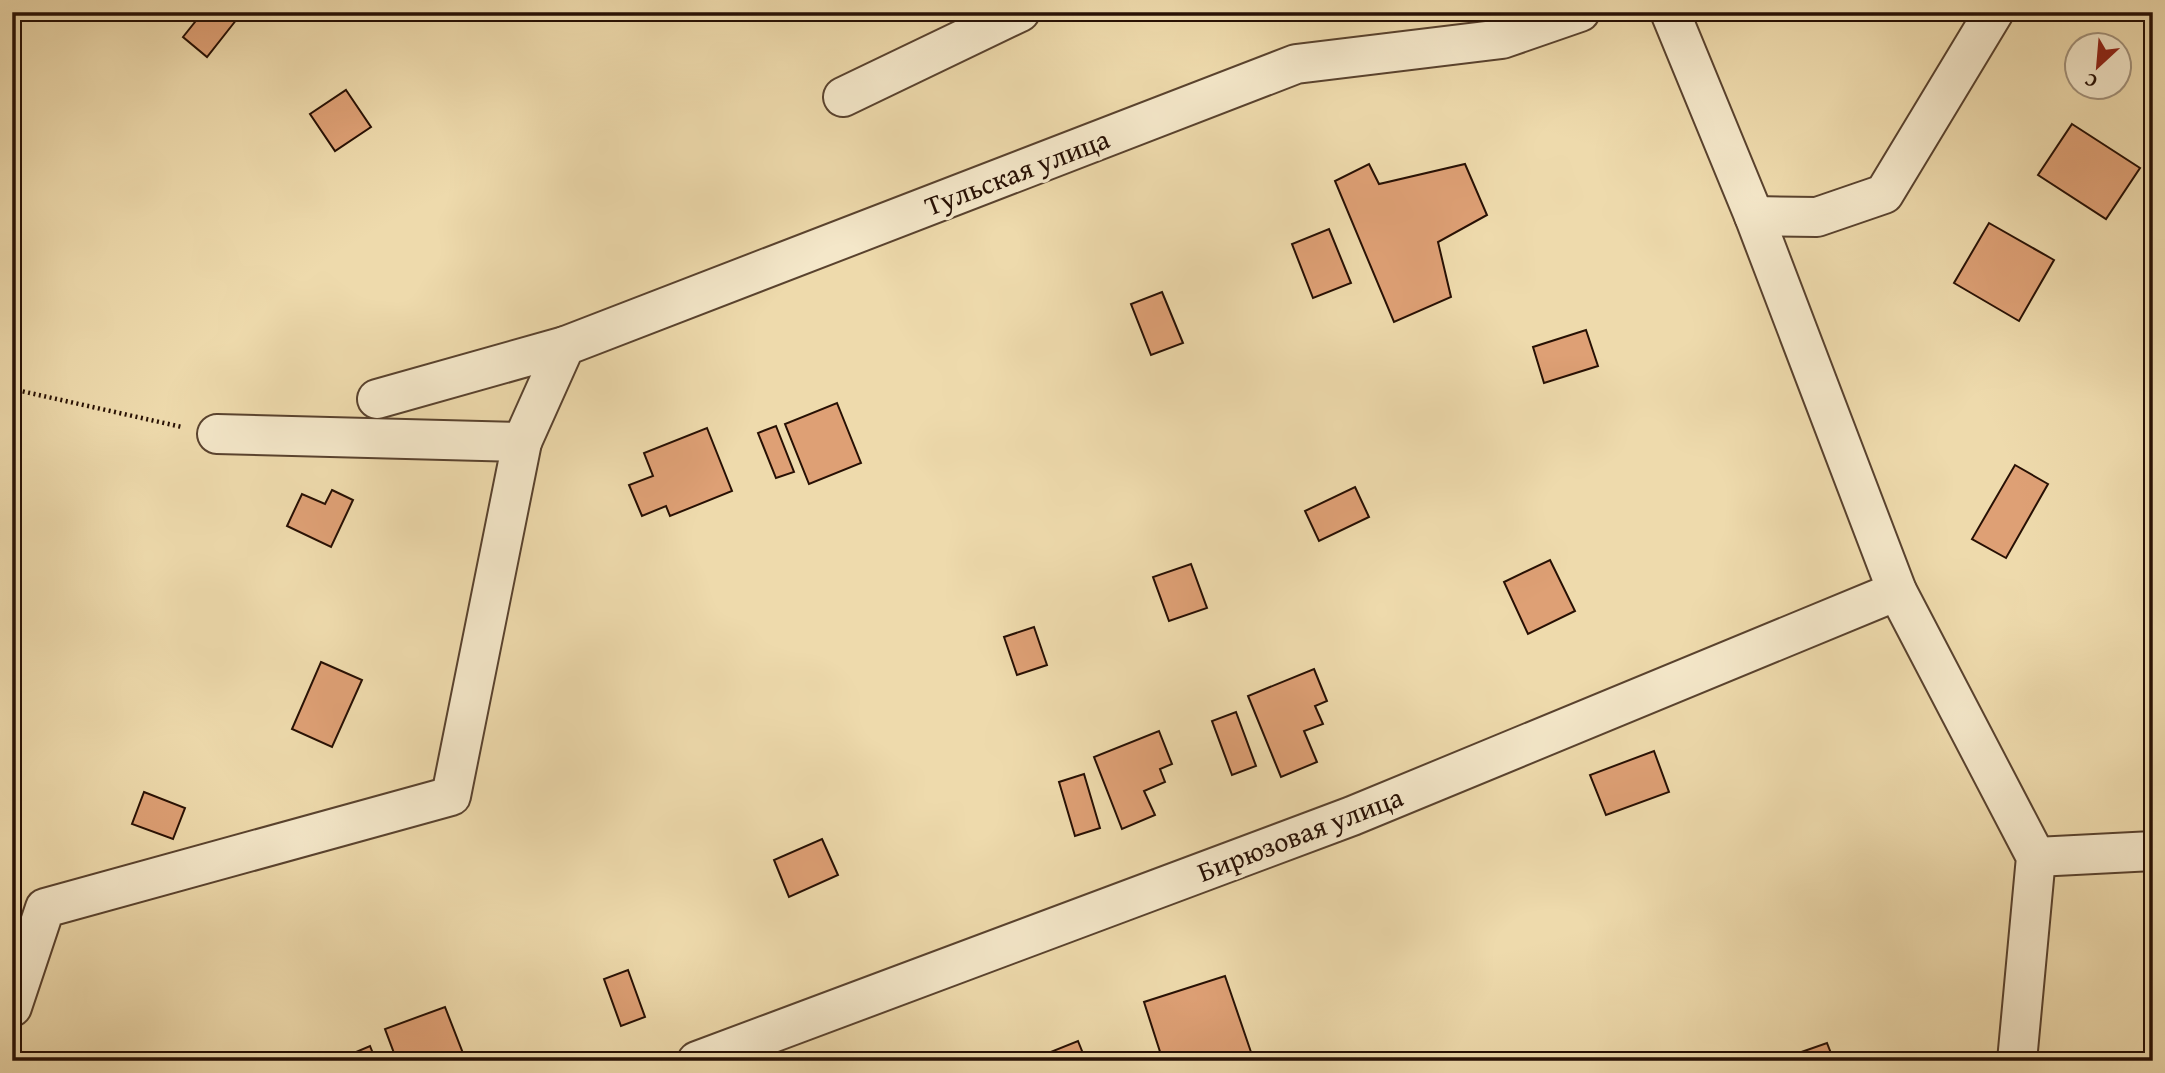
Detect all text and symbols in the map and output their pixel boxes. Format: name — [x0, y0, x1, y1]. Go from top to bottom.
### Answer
north arrow — [2064, 32, 2134, 102]
text: С — [2079, 66, 2102, 96]
street label: Тульская улица — [918, 117, 1116, 226]
street label: Бирюзовая улица — [1191, 775, 1409, 892]

